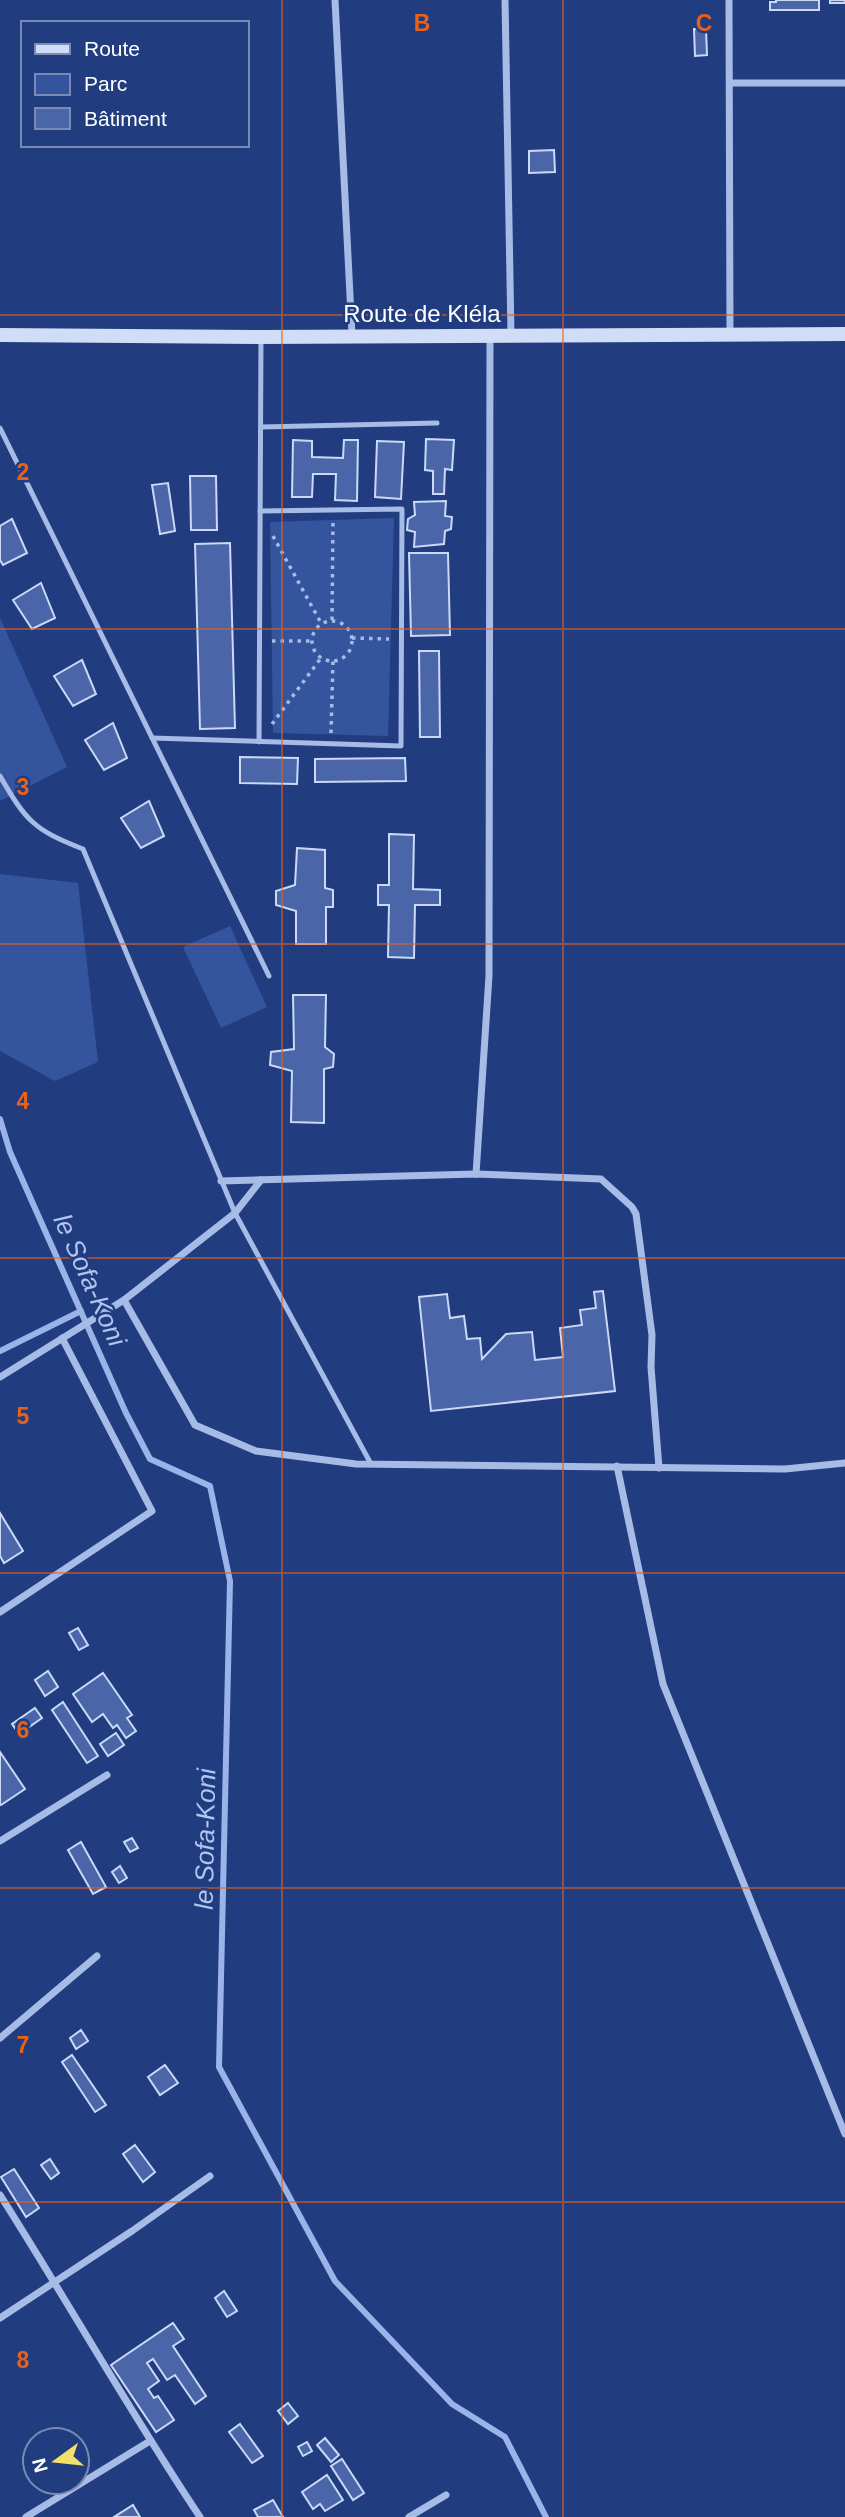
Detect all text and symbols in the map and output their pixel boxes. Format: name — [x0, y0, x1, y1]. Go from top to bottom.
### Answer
text: B — [414, 10, 430, 36]
text: C — [696, 10, 712, 36]
legend — [21, 21, 248, 147]
text: Route — [84, 37, 140, 60]
text: Parc — [84, 72, 127, 95]
text: Bâtiment — [84, 107, 167, 130]
street label: Route de Kléla — [343, 300, 501, 327]
text: 2 — [17, 459, 29, 485]
text: 3 — [17, 774, 29, 800]
text: 4 — [17, 1088, 30, 1114]
water label: le Sofa-Koni — [47, 1209, 133, 1352]
text: 5 — [17, 1403, 30, 1429]
text: 6 — [17, 1717, 29, 1743]
water label: le Sofa-Koni — [189, 1767, 221, 1910]
text: 7 — [17, 2032, 29, 2058]
text: 8 — [17, 2347, 30, 2373]
north arrow — [21, 2426, 91, 2496]
text: N — [28, 2456, 52, 2475]

